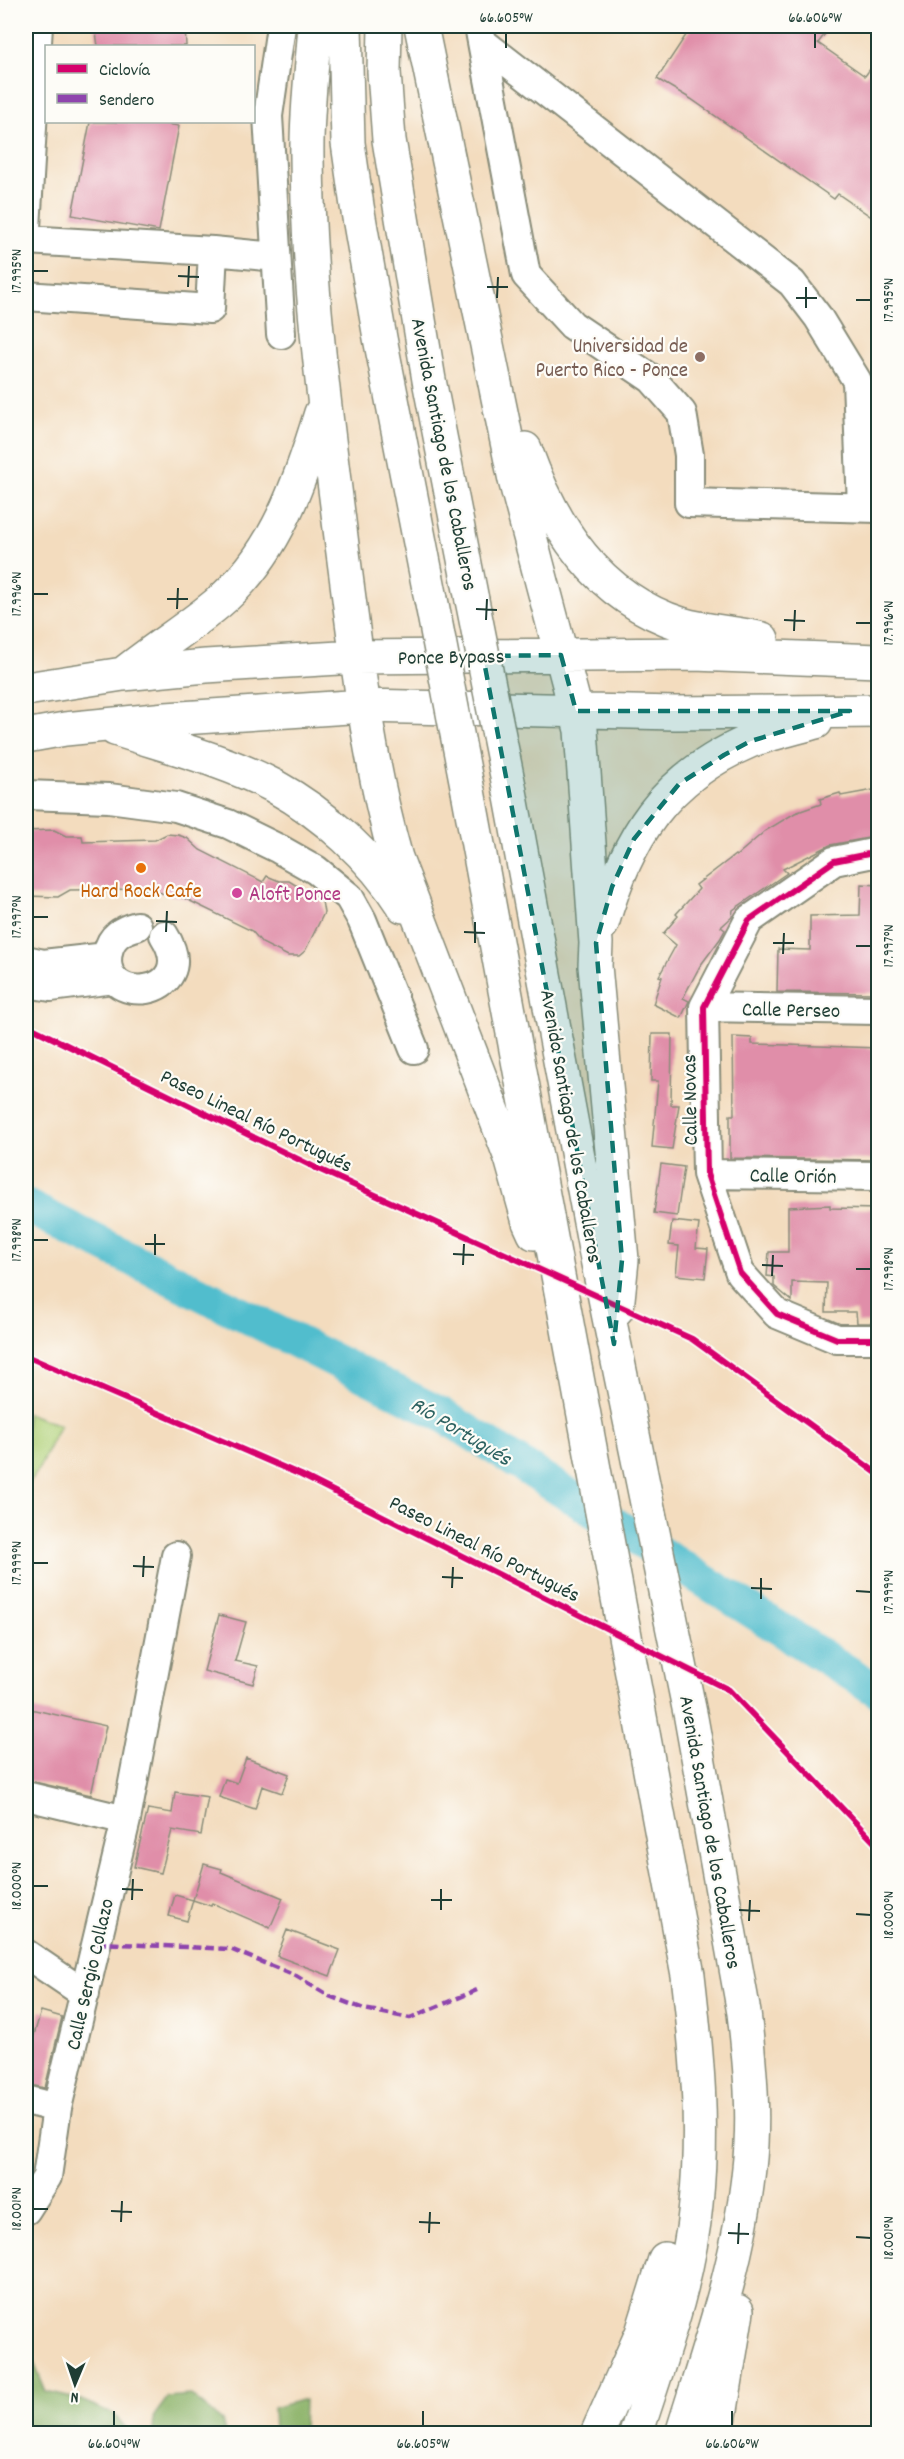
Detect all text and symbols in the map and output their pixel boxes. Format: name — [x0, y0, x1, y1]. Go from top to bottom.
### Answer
text: 66.605°W — [479, 8, 533, 30]
text: 66.606°W — [788, 8, 842, 30]
legend — [45, 45, 255, 123]
text: Ciclovía — [99, 59, 151, 84]
text: Sendero — [99, 89, 154, 114]
text: 17.995°N — [7, 249, 29, 293]
text: 17.995°N — [879, 278, 901, 322]
street label: Avenida Santiago de los Caballeros — [401, 316, 483, 594]
place label: Universidad de Puerto Rico - Ponce — [536, 333, 688, 387]
marker: Universidad de Puerto Rico - Ponce — [693, 350, 707, 364]
text: 17.996°N — [7, 572, 29, 616]
text: 17.996°N — [879, 601, 901, 645]
street label: Ponce Bypass — [397, 643, 505, 675]
marker: Hard Rock Cafe — [134, 861, 148, 875]
place label: Hard Rock Cafe — [80, 878, 202, 908]
place label: Aloft Ponce — [249, 881, 341, 911]
marker: Aloft Ponce — [230, 886, 244, 900]
text: 17.997°N — [7, 895, 29, 939]
text: 17.997°N — [879, 924, 901, 968]
street label: Avenida Santiago de los Caballeros — [530, 987, 608, 1266]
street label: Calle Perseo — [742, 996, 840, 1028]
street label: Calle Novas — [676, 1054, 708, 1146]
street label: Paseo Lineal Río Portugués — [155, 1063, 357, 1182]
street label: Calle Orión — [749, 1162, 837, 1194]
text: 17.998°N — [7, 1218, 29, 1262]
text: 17.998°N — [879, 1247, 901, 1291]
water label: Río Portugués — [404, 1391, 517, 1476]
street label: Paseo Lineal Río Portugués — [383, 1490, 584, 1612]
text: 17.999°N — [7, 1541, 29, 1585]
text: 17.999°N — [879, 1570, 901, 1614]
street label: Avenida Santiago de los Caballeros — [669, 1693, 747, 1972]
text: 18.000°N — [7, 1862, 29, 1910]
text: 18.000°N — [879, 1891, 901, 1939]
street label: Calle Sergio Collazo — [60, 1896, 124, 2053]
text: 18.001°N — [7, 2187, 29, 2231]
text: 18.001°N — [879, 2216, 901, 2260]
north arrow — [45, 2354, 105, 2414]
text: N — [70, 2385, 79, 2408]
text: 66.604°W — [88, 2434, 141, 2456]
text: 66.605°W — [396, 2434, 450, 2456]
text: 66.606°W — [705, 2434, 759, 2456]

